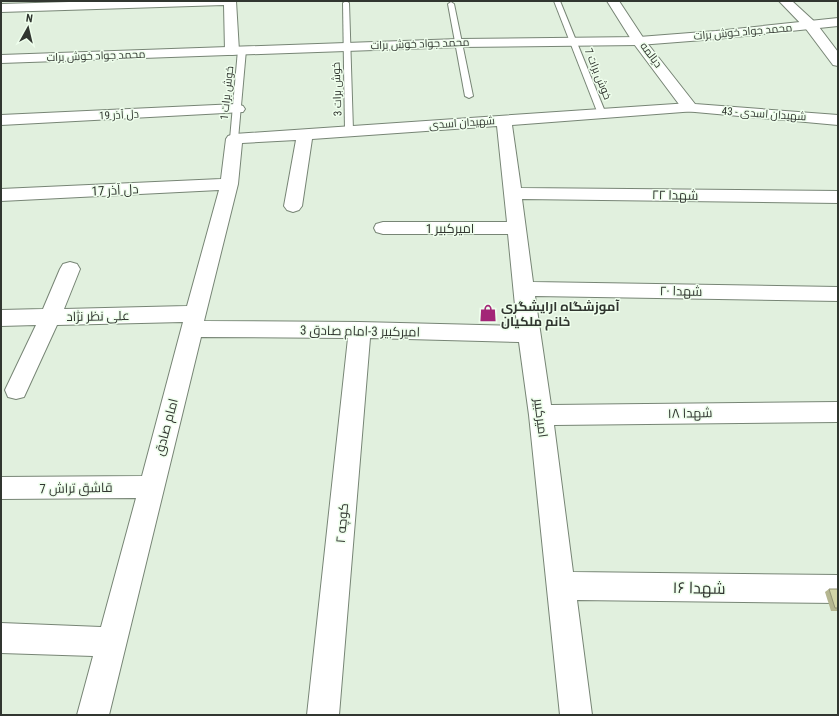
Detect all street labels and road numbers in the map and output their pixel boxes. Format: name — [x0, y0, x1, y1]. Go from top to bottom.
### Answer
street label: محمد جواد خوش برات — [693, 21, 793, 43]
street label: محمد جواد خوش برات — [370, 36, 470, 52]
street label: دیالمه — [637, 40, 665, 70]
street label: خوش برات 7 — [582, 46, 614, 102]
street label: محمد جواد خوش برات — [46, 48, 146, 64]
street label: خوش برات 3 — [330, 62, 344, 116]
street label: خوش برات 1 — [218, 65, 236, 121]
street label: شهیدان اسدی - 43 — [721, 105, 807, 123]
street label: دل آذر 19 — [99, 107, 139, 123]
street label: شهیدان اسدی — [429, 114, 495, 132]
street label: دل آذر 17 — [91, 181, 139, 200]
street label: شهدا ۲۲ — [652, 187, 698, 203]
street label: امیرکبیر 1 — [426, 221, 474, 236]
street label: شهدا ۲۰ — [659, 283, 703, 299]
street label: علی نظر نژاد — [66, 308, 130, 324]
street label: امیرکبیر 3-امام صادق 3 — [300, 322, 420, 342]
street label: امام صادق — [151, 397, 183, 458]
street label: امیرکبیر — [531, 397, 551, 438]
street label: شهدا ۱۸ — [667, 405, 713, 421]
street label: قاشق تراش 7 — [39, 480, 113, 496]
street label: کوچه ۲ — [333, 502, 353, 544]
street label: شهدا ۱۶ — [672, 578, 726, 599]

